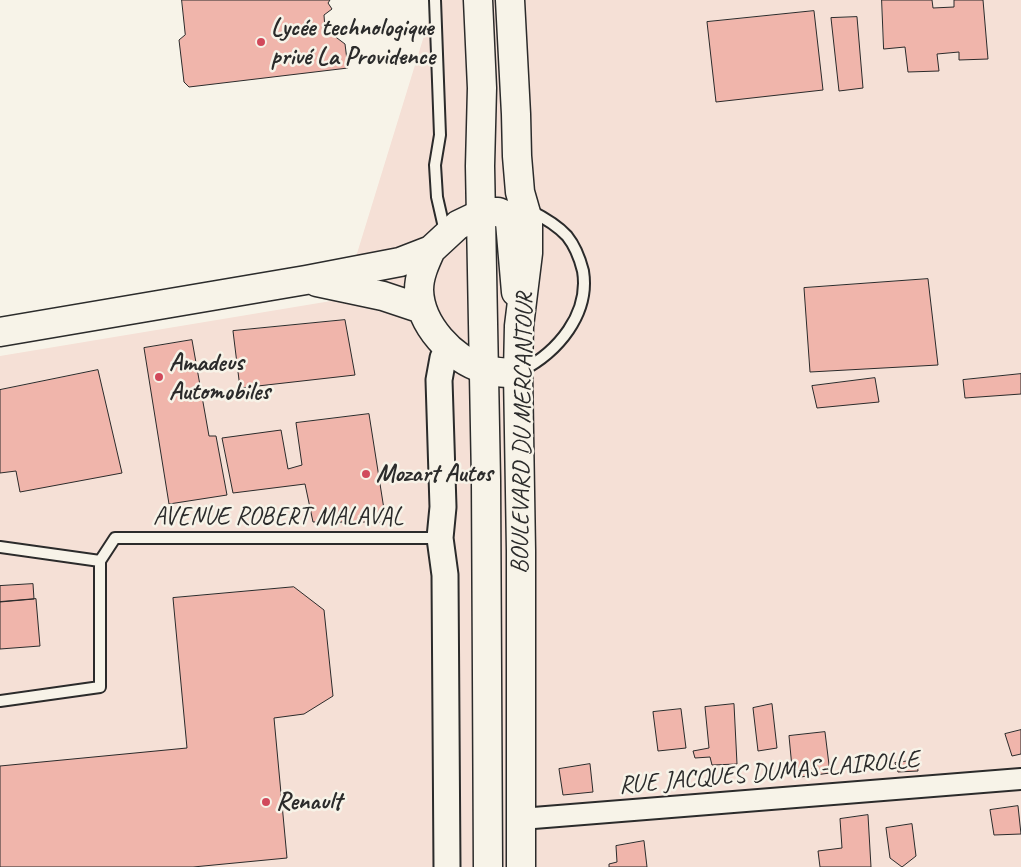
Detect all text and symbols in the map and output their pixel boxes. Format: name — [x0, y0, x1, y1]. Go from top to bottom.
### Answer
place label: Lycée technologique privé La Providence — [271, 13, 435, 72]
marker: Lycée technologique privé La Providence — [255, 36, 267, 48]
street label: BOULEVARD DU MERCANTOUR — [506, 292, 540, 574]
place label: Amadeus Automobiles — [169, 348, 270, 407]
marker: Amadeus Automobiles — [153, 371, 165, 383]
place label: Mozart Autos — [376, 459, 493, 489]
marker: Mozart Autos — [360, 468, 372, 480]
street label: AVENUE ROBERT MALAVAL — [153, 502, 403, 532]
street label: RUE JACQUES DUMAS-LAIROLLE — [618, 745, 920, 801]
place label: Renault — [276, 787, 341, 817]
marker: Renault — [260, 796, 272, 808]

